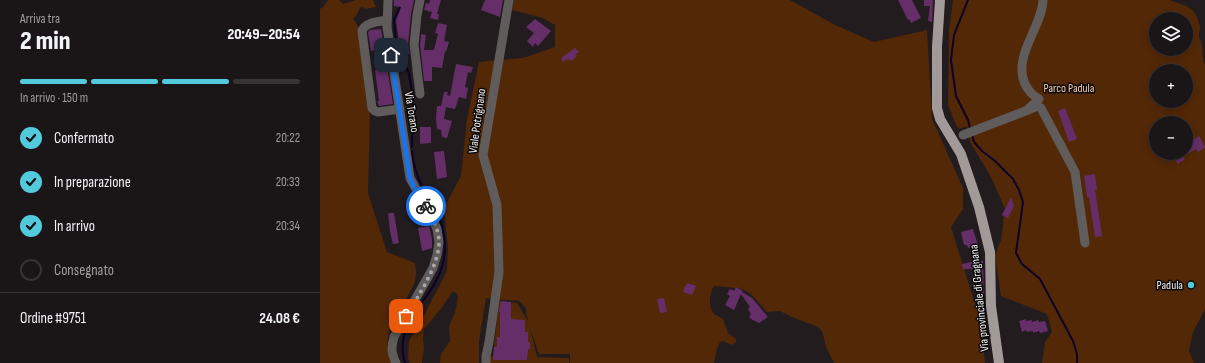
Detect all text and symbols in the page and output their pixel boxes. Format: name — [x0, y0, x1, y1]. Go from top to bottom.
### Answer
text: Arriva tra — [20, 11, 60, 27]
map controls — [1149, 12, 1193, 160]
button: layers — [1149, 12, 1193, 56]
text: 20:49–20:54 — [227, 25, 300, 44]
text: 2 min — [20, 26, 70, 57]
pin — [374, 38, 408, 72]
icon: home — [380, 44, 402, 66]
button: + — [1149, 64, 1193, 108]
park label: Parco Padula — [1044, 81, 1095, 96]
street label: Viale Potrignano — [466, 88, 489, 154]
text: In arrivo · 150 m — [20, 90, 88, 106]
street label: Via Torano — [401, 91, 422, 134]
button: − — [1149, 116, 1193, 160]
icon: check — [20, 127, 42, 149]
text: Confermato — [54, 129, 114, 148]
text: 20:22 — [276, 130, 300, 146]
icon: check — [20, 171, 42, 193]
text: In preparazione — [54, 173, 131, 192]
text: 20:33 — [276, 174, 300, 190]
courier — [406, 186, 446, 226]
icon: bike — [415, 195, 437, 217]
icon: check — [20, 215, 42, 237]
text: In arrivo — [54, 217, 95, 236]
text: 20:34 — [276, 218, 300, 234]
street label: Via provinciale di Gragnana — [966, 243, 993, 352]
text: Consegnato — [54, 261, 114, 280]
place label: Padula — [1157, 278, 1183, 293]
marker: Padula — [1186, 280, 1196, 290]
pin — [389, 299, 423, 333]
icon: bag — [395, 305, 417, 327]
text: Ordine #9751 — [20, 309, 86, 328]
text: 24.08 € — [259, 309, 300, 328]

